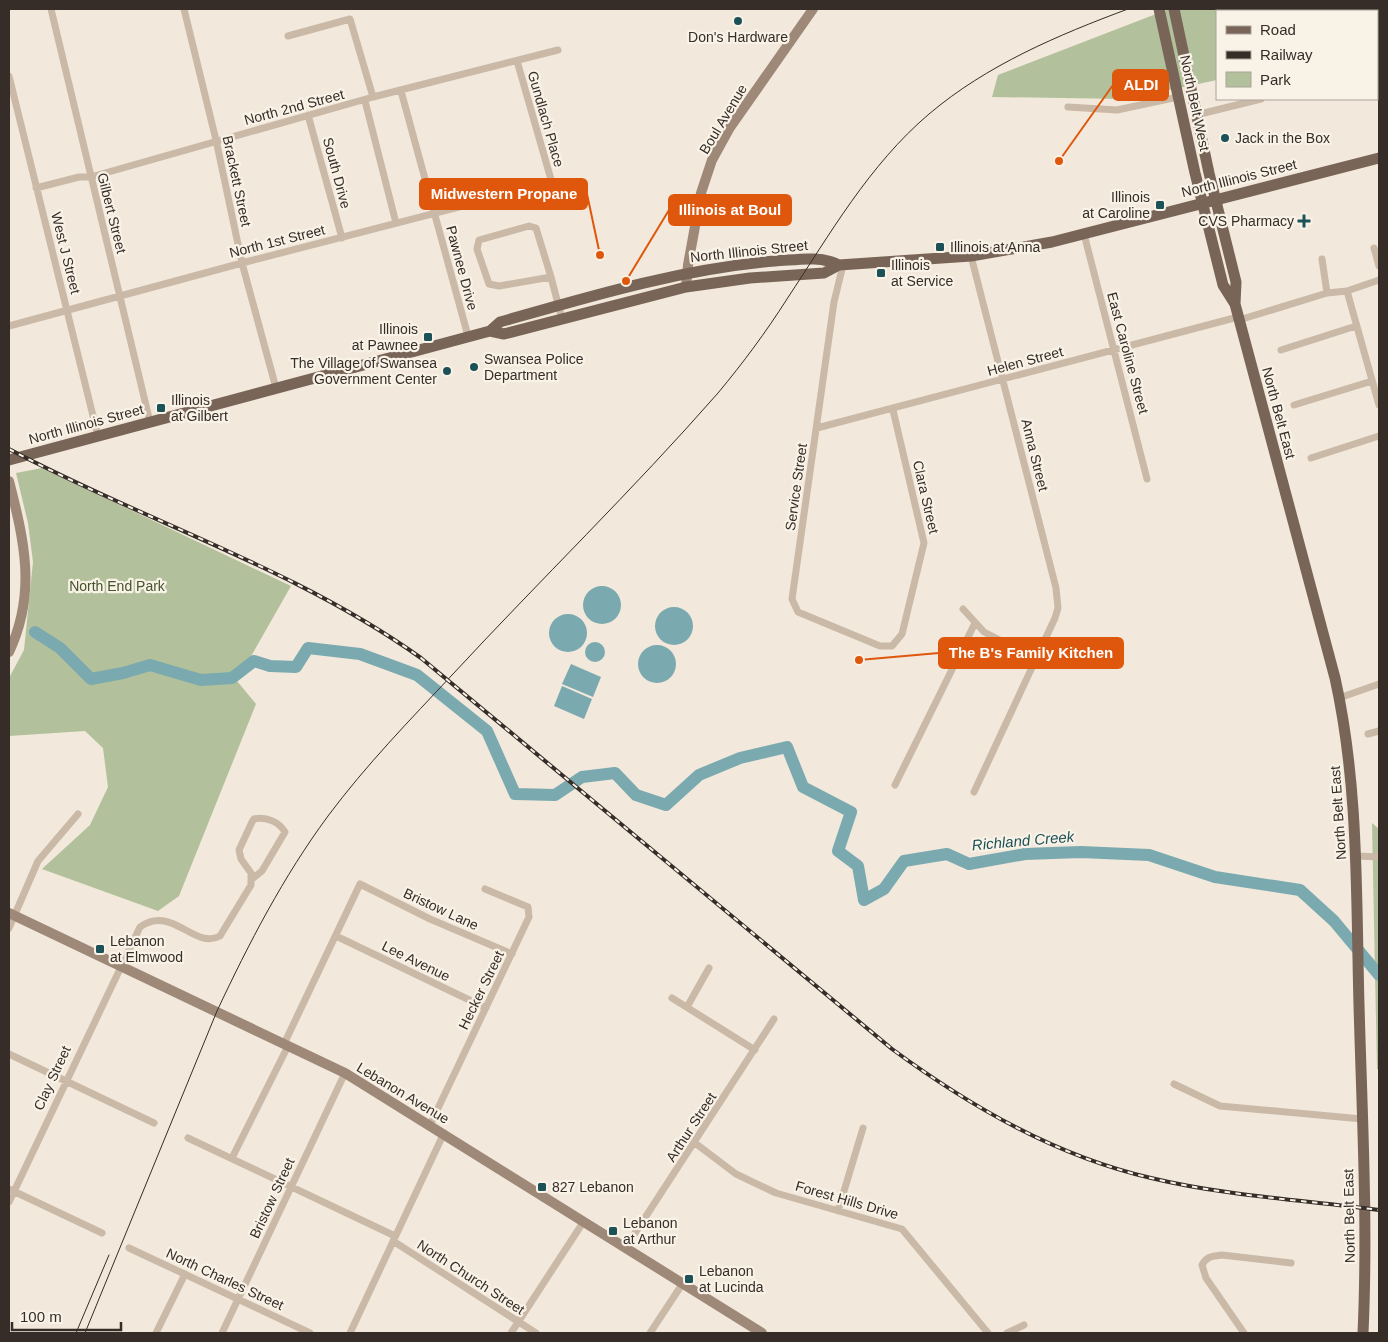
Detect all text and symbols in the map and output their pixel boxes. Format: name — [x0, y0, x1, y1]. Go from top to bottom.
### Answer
legend — [1216, 10, 1378, 100]
marker: Don's Hardware — [732, 15, 744, 27]
text: Road — [1260, 21, 1296, 38]
place label: Don's Hardware — [688, 29, 788, 45]
text: Railway — [1260, 46, 1313, 63]
street label: North Belt West — [1177, 54, 1213, 153]
street label: Gundlach Place — [525, 69, 567, 169]
callout: ALDI — [1113, 70, 1168, 100]
text: Park — [1260, 71, 1291, 88]
text: ALDI — [1124, 76, 1159, 93]
street label: Boul Avenue — [696, 81, 750, 157]
street label: North 2nd Street — [242, 86, 346, 128]
place label: Jack in the Box — [1235, 130, 1330, 146]
marker: Jack in the Box — [1219, 132, 1231, 144]
street label: Brackett Street — [220, 134, 254, 228]
street label: South Drive — [320, 136, 354, 211]
street label: North Illinois Street — [1180, 156, 1298, 200]
street label: Gilbert Street — [94, 171, 130, 255]
callout: Midwestern Propane — [420, 179, 587, 209]
text: Midwestern Propane — [431, 185, 577, 202]
place label: Illinois at Caroline — [1082, 189, 1150, 221]
callout: Illinois at Boul — [669, 195, 791, 225]
marker: Illinois at Caroline — [1154, 199, 1166, 211]
text: Illinois at Boul — [679, 201, 781, 218]
street label: West J Street — [48, 210, 84, 296]
place label: CVS Pharmacy — [1198, 213, 1294, 229]
marker: CVS Pharmacy — [1298, 215, 1310, 227]
street label: North 1st Street — [227, 221, 327, 261]
street label: Pawnee Drive — [443, 224, 481, 312]
street label: North Illinois Street — [689, 237, 809, 265]
place label: Illinois at Anna — [950, 239, 1040, 255]
marker: Illinois at Anna — [934, 241, 946, 253]
place label: Illinois at Service — [891, 257, 953, 289]
marker: Illinois at Service — [875, 267, 887, 279]
street label: East Caroline Street — [1104, 290, 1152, 416]
place label: Illinois at Pawnee — [352, 321, 418, 353]
marker: Illinois at Pawnee — [422, 331, 434, 343]
street label: Helen Street — [985, 343, 1065, 379]
place label: Swansea Police Department — [484, 351, 584, 383]
place label: The Village of Swansea Government Center — [290, 355, 437, 387]
marker: Swansea Police Department — [468, 361, 480, 373]
marker: The Village of Swansea Government Center — [441, 365, 453, 377]
street label: North Belt East — [1259, 365, 1299, 461]
place label: Illinois at Gilbert — [171, 392, 228, 424]
street label: North Illinois Street — [27, 401, 145, 447]
marker: Illinois at Gilbert — [155, 402, 167, 414]
street label: Anna Street — [1018, 417, 1052, 493]
street label: Service Street — [782, 442, 810, 532]
street label: Clara Street — [910, 459, 942, 535]
park label: North End Park — [69, 578, 166, 594]
callout: The B's Family Kitchen — [939, 638, 1123, 668]
text: The B's Family Kitchen — [949, 644, 1113, 661]
street label: North Belt East — [1327, 765, 1349, 861]
water label: Richland Creek — [971, 827, 1076, 853]
street label: Bristow Lane — [401, 885, 481, 933]
place label: Lebanon at Elmwood — [110, 933, 183, 965]
street label: Lee Avenue — [379, 938, 453, 984]
marker: Lebanon at Elmwood — [94, 943, 106, 955]
street label: Hecker Street — [455, 948, 507, 1032]
street label: Clay Street — [30, 1043, 74, 1113]
street label: Lebanon Avenue — [354, 1059, 452, 1127]
street label: Arthur Street — [663, 1089, 719, 1165]
street label: Bristow Street — [246, 1155, 298, 1241]
street label: North Belt East — [1340, 1169, 1358, 1263]
street label: Forest Hills Drive — [794, 1178, 901, 1222]
place label: 827 Lebanon — [552, 1179, 634, 1195]
marker: 827 Lebanon — [536, 1181, 548, 1193]
place label: Lebanon at Arthur — [623, 1215, 678, 1247]
marker: Lebanon at Arthur — [607, 1225, 619, 1237]
street label: North Church Street — [414, 1236, 528, 1318]
street label: North Charles Street — [164, 1245, 286, 1313]
place label: Lebanon at Lucinda — [699, 1263, 764, 1295]
marker: Lebanon at Lucinda — [683, 1273, 695, 1285]
scale bar — [12, 1300, 121, 1332]
text: 100 m — [20, 1308, 62, 1325]

